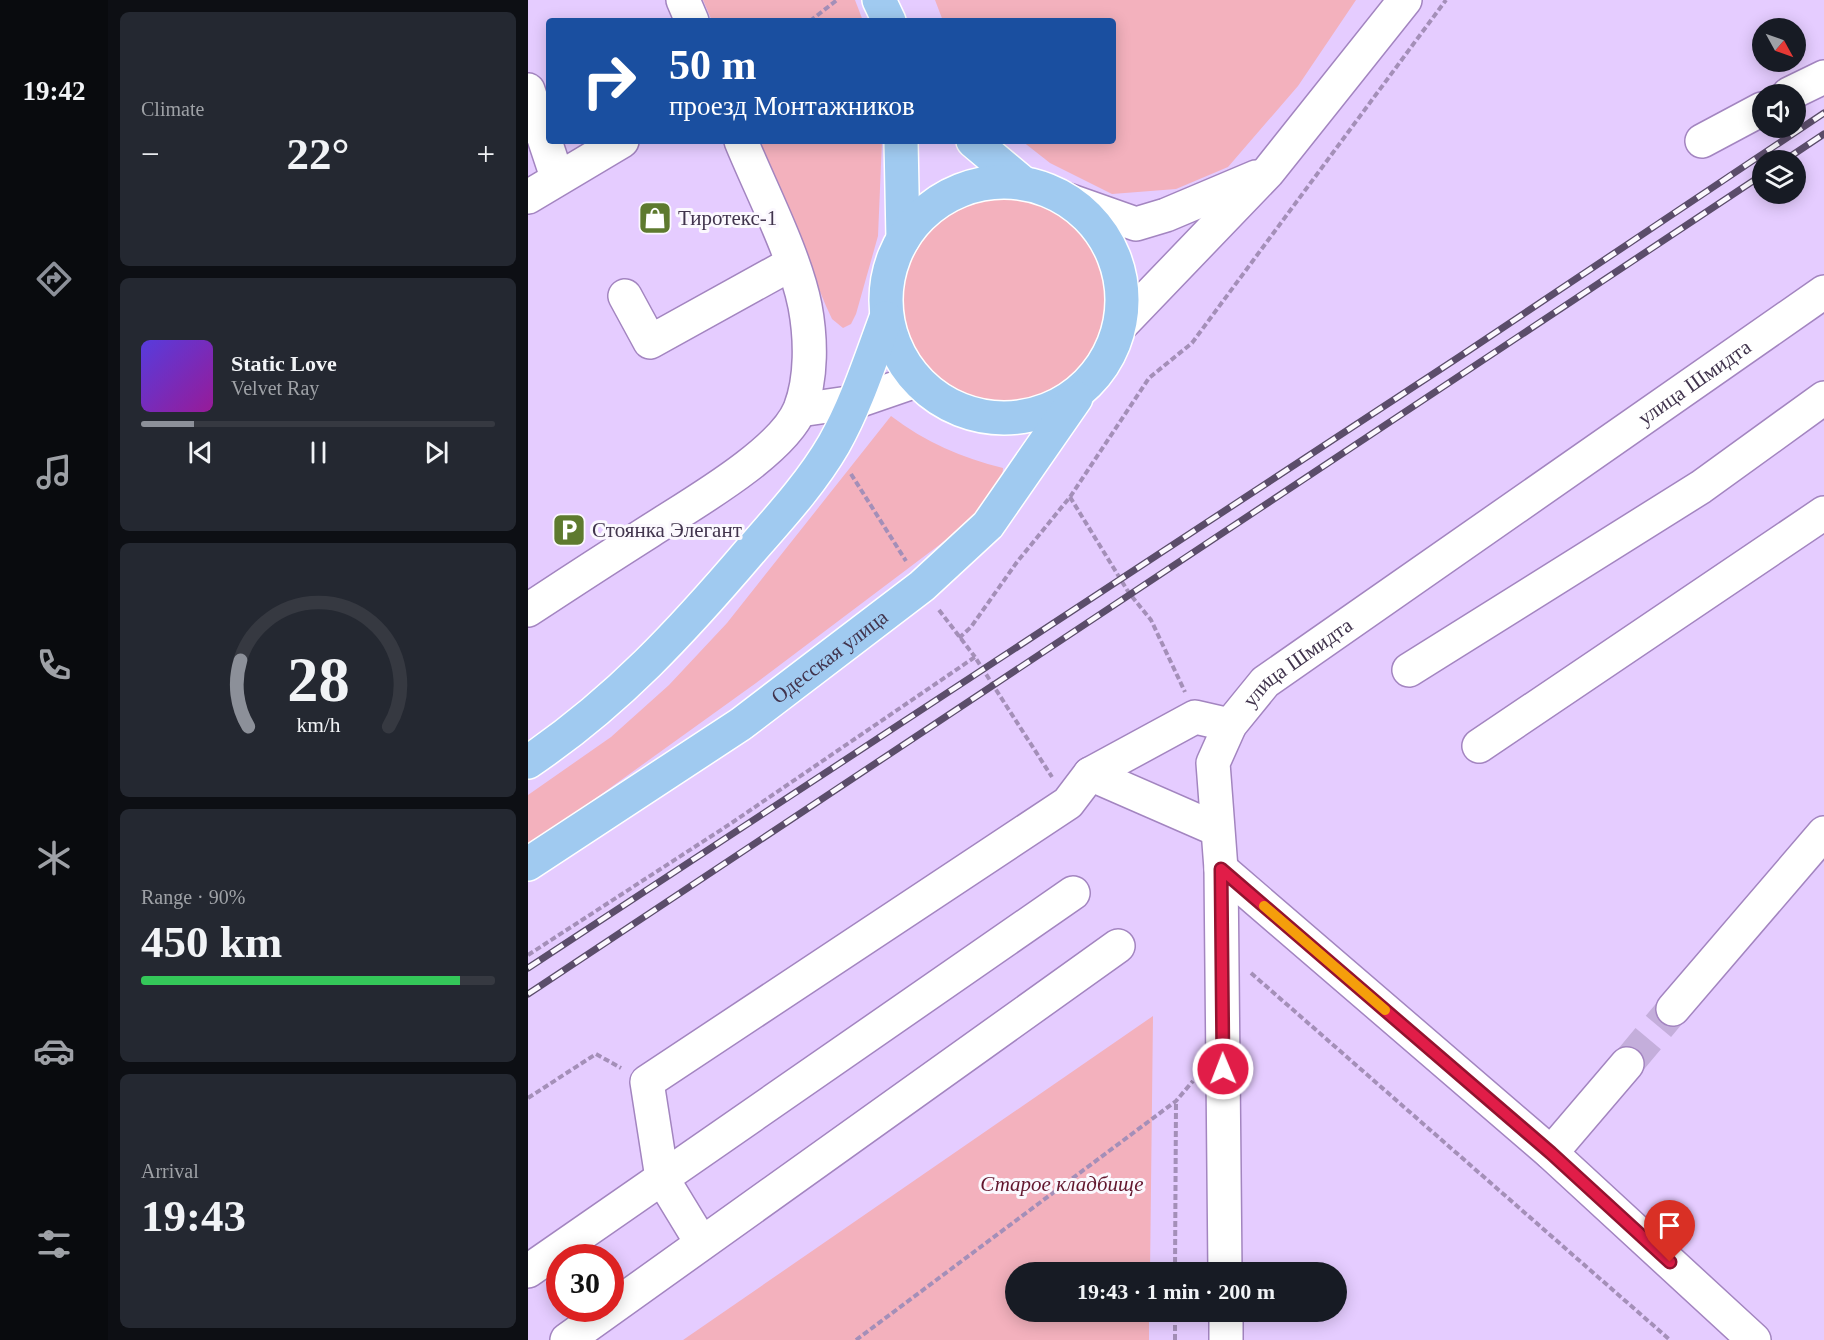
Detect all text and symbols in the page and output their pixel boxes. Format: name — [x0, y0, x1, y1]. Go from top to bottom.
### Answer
north arrow — [1752, 18, 1806, 72]
map controls — [1752, 18, 1806, 204]
icon: right — [570, 42, 648, 120]
text: 50 m — [669, 42, 757, 88]
text: 19:42 — [23, 76, 86, 106]
button: sound — [1752, 84, 1806, 138]
text: проезд Монтажников — [669, 91, 915, 121]
text: Climate — [141, 98, 204, 120]
text: 22° — [287, 129, 350, 179]
text: − — [141, 136, 160, 172]
text: + — [476, 136, 495, 172]
button: layers — [1752, 150, 1806, 204]
shop icon: Тиротекс-1 — [637, 200, 673, 236]
place label: Тиротекс-1 — [678, 206, 777, 230]
icon: directions — [33, 258, 75, 300]
street label: улица Шмидта — [1633, 334, 1756, 430]
text: Static Love — [231, 351, 337, 376]
text: Velvet Ray — [231, 377, 319, 399]
icon: previous — [184, 436, 217, 469]
icon: pause — [302, 436, 335, 469]
icon: next — [420, 436, 453, 469]
icon: music — [33, 451, 75, 493]
parking icon: Стоянка Элегант — [551, 512, 587, 548]
place label: Стоянка Элегант — [592, 518, 742, 542]
street label: Одесская улица — [766, 604, 893, 709]
street label: улица Шмидта — [1238, 612, 1358, 712]
icon: phone — [33, 644, 75, 686]
text: 28 — [287, 645, 349, 714]
text: km/h — [296, 713, 340, 737]
icon: climate — [33, 837, 75, 879]
text: Range · 90% — [141, 886, 245, 908]
text: 450 km — [141, 917, 282, 967]
icon: car — [33, 1030, 75, 1072]
position arrow — [1191, 1037, 1255, 1101]
text: Arrival — [141, 1160, 199, 1182]
park label: Старое кладбище — [980, 1172, 1144, 1196]
text: 19:43 — [141, 1191, 246, 1241]
pin — [1644, 1200, 1695, 1262]
icon: arrive — [1653, 1209, 1686, 1242]
icon: filters — [33, 1223, 75, 1265]
speed limit sign: 30 — [546, 1244, 624, 1322]
text: 19:43 · 1 min · 200 m — [1077, 1279, 1275, 1304]

